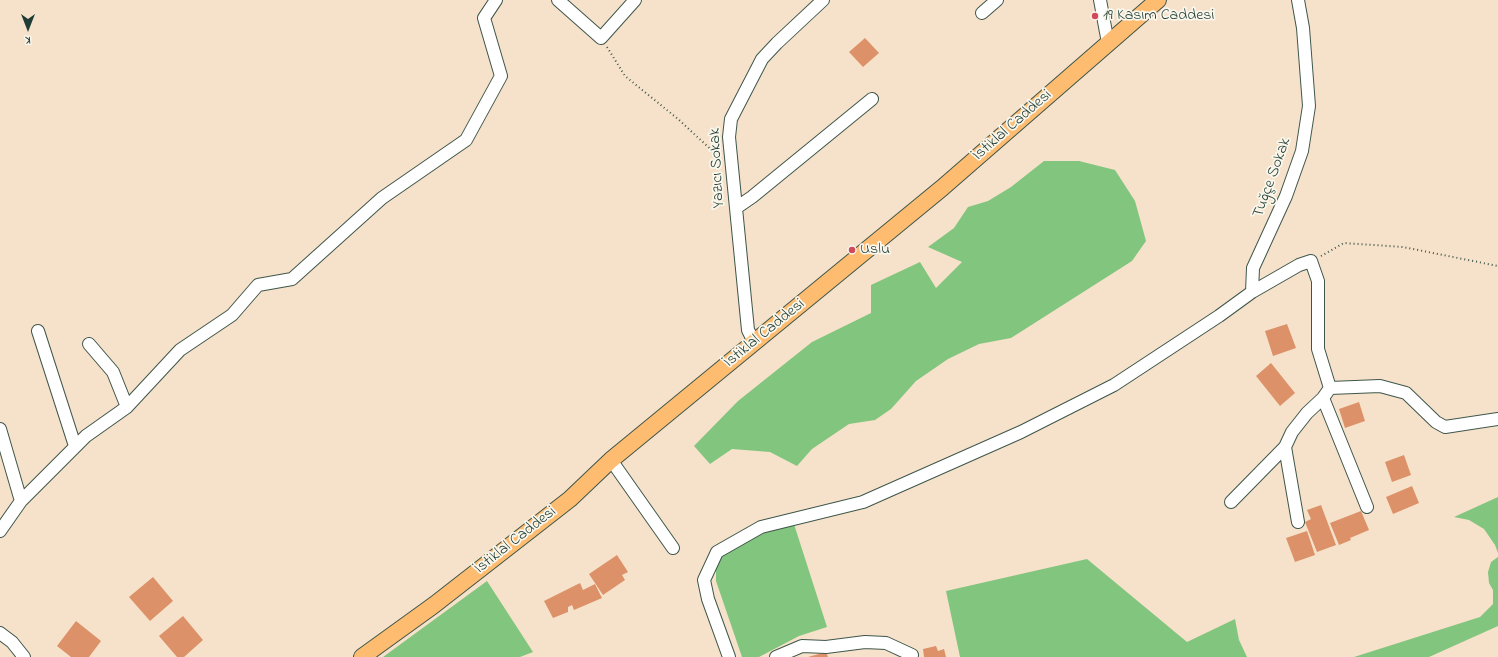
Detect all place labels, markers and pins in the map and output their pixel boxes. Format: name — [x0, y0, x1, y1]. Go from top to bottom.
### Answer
place label: 19 Kasım Caddesi — [1103, 6, 1214, 26]
marker: 19 Kasım Caddesi — [1090, 11, 1100, 21]
place label: Uslu — [860, 240, 890, 260]
marker: Uslu — [847, 245, 857, 255]

